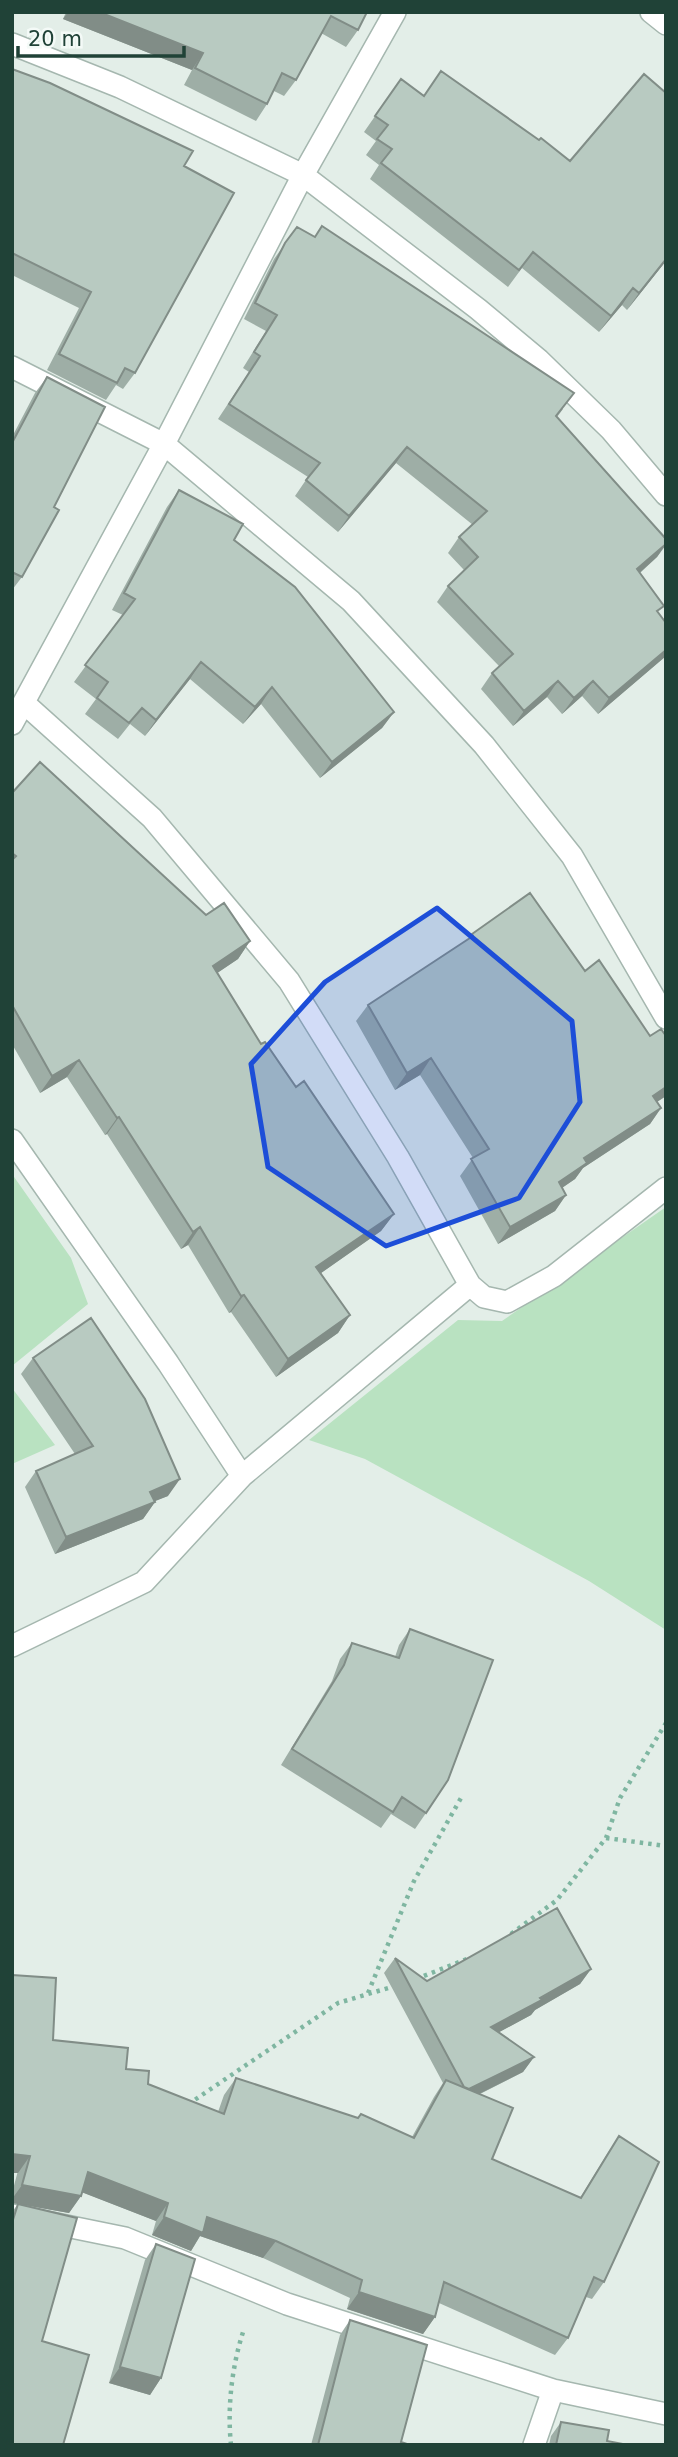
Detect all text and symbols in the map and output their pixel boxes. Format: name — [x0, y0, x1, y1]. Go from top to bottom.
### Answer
scale bar — [18, 14, 184, 58]
text: 20 m — [28, 27, 82, 51]

